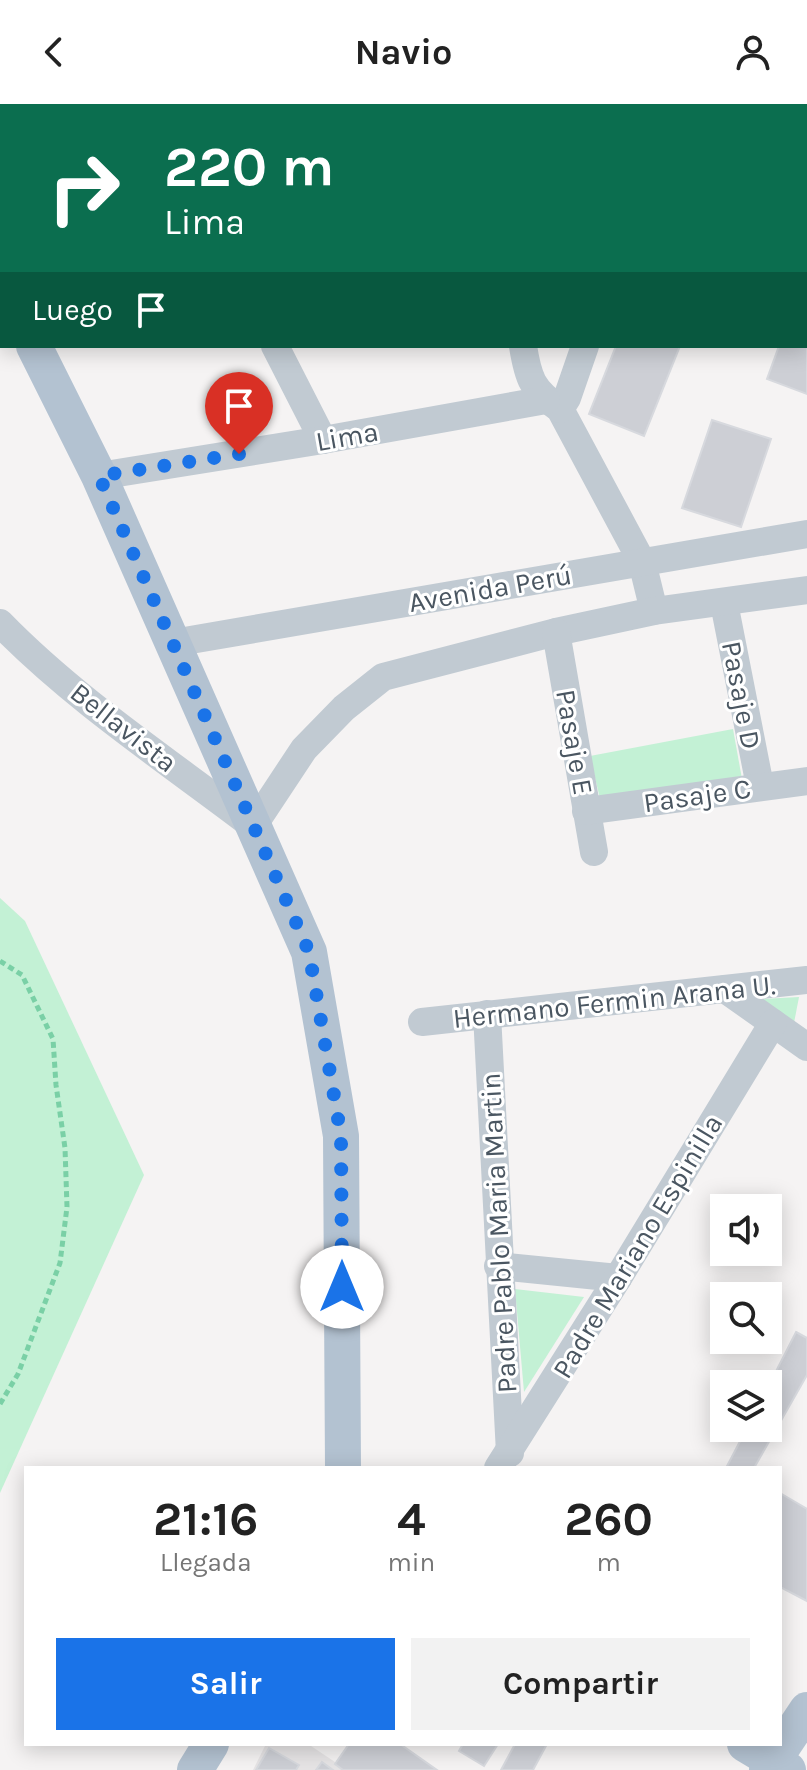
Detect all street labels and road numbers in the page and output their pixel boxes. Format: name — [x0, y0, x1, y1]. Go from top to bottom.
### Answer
street label: Lima — [313, 415, 381, 458]
street label: Avenida Perú — [406, 558, 574, 619]
street label: Pasaje D — [715, 638, 768, 752]
street label: Bellavista — [64, 676, 183, 779]
street label: Pasaje E — [549, 687, 600, 797]
street label: Pasaje C — [641, 772, 753, 819]
street label: Hermano Fermin Arana U. — [451, 968, 777, 1035]
street label: Padre Pablo Maria Martin — [474, 1072, 523, 1394]
street label: Padre Mariano Espinilla — [546, 1108, 729, 1384]

